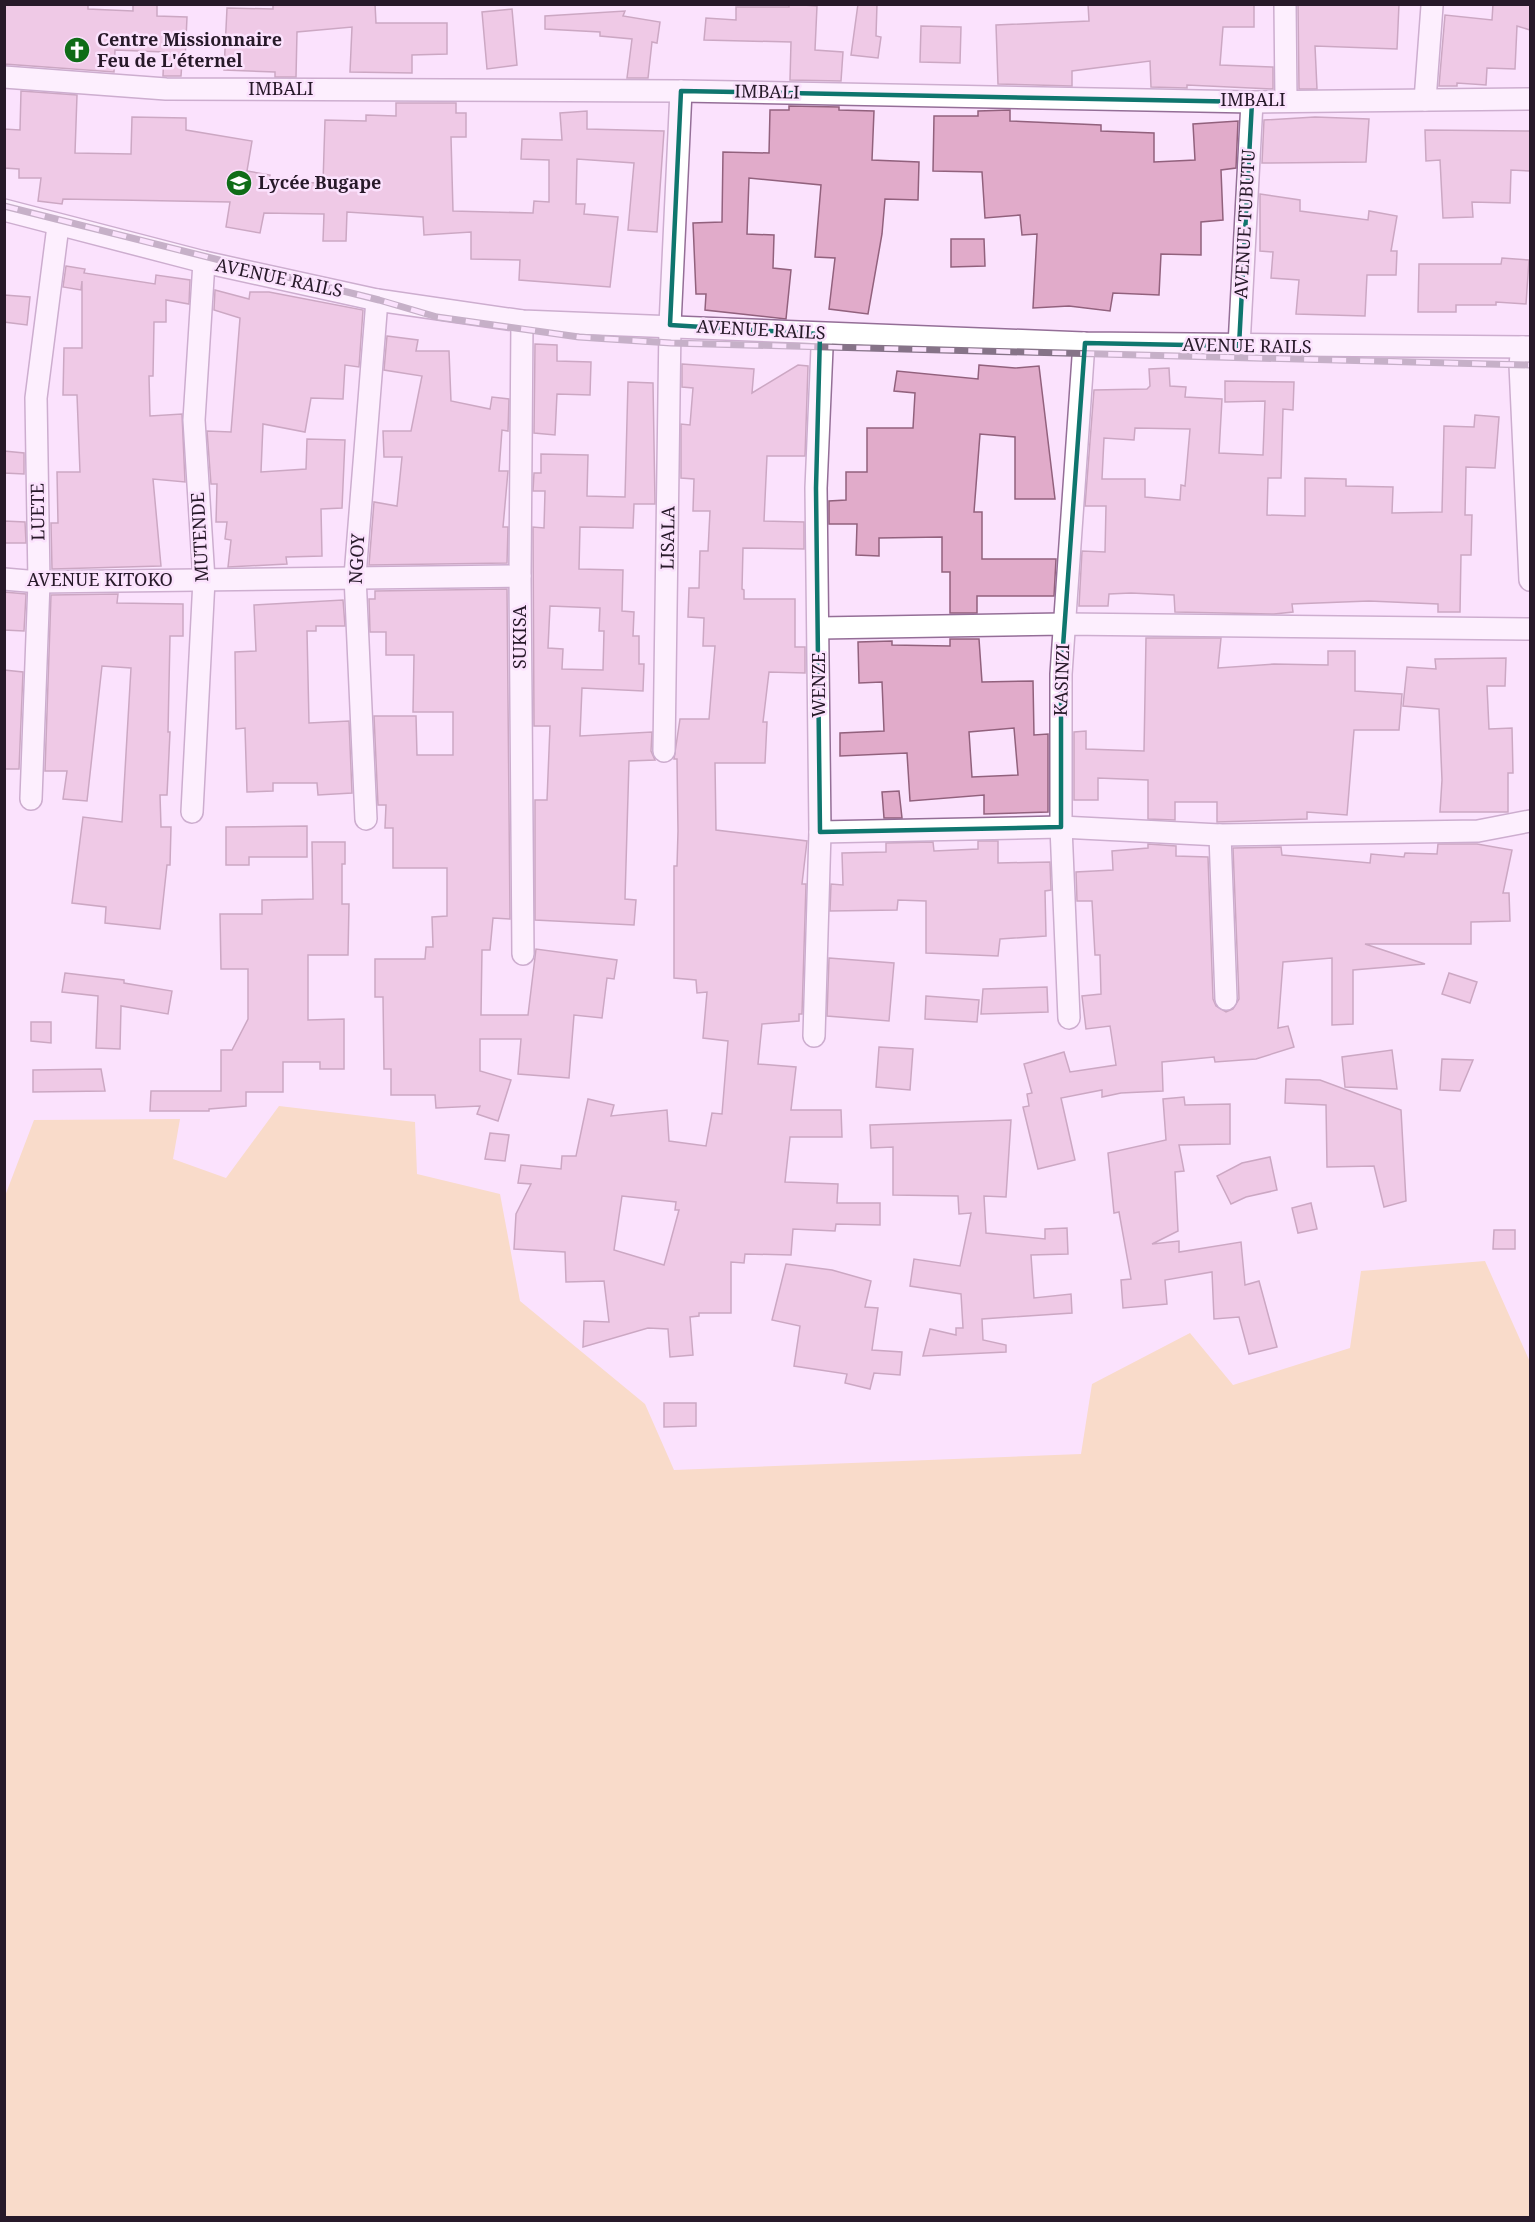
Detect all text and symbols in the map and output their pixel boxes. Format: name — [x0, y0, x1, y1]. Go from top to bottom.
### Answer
place label: Centre Missionnaire Feu de L'éternel — [97, 27, 282, 72]
church icon: Centre Missionnaire Feu de L'éternel — [62, 35, 92, 65]
street label: IMBALI — [248, 76, 314, 100]
street label: IMBALI — [734, 78, 800, 104]
street label: IMBALI — [1220, 87, 1286, 111]
street label: AVENUE TUBUTU — [1228, 148, 1260, 299]
school or university icon: Lycée Bugape — [224, 168, 254, 198]
place label: Lycée Bugape — [258, 170, 381, 194]
street label: AVENUE RAILS — [213, 252, 345, 302]
street label: AVENUE RAILS — [696, 314, 826, 344]
street label: AVENUE RAILS — [1182, 332, 1312, 358]
street label: LUETE — [24, 483, 50, 541]
street label: MUTENDE — [185, 491, 213, 583]
street label: LISALA — [654, 506, 680, 570]
street label: NGOY — [343, 532, 369, 585]
street label: AVENUE KITOKO — [27, 567, 173, 591]
street label: SUKISA — [507, 605, 531, 669]
street label: KASINZI — [1048, 643, 1074, 717]
street label: WENZE — [806, 652, 830, 718]

